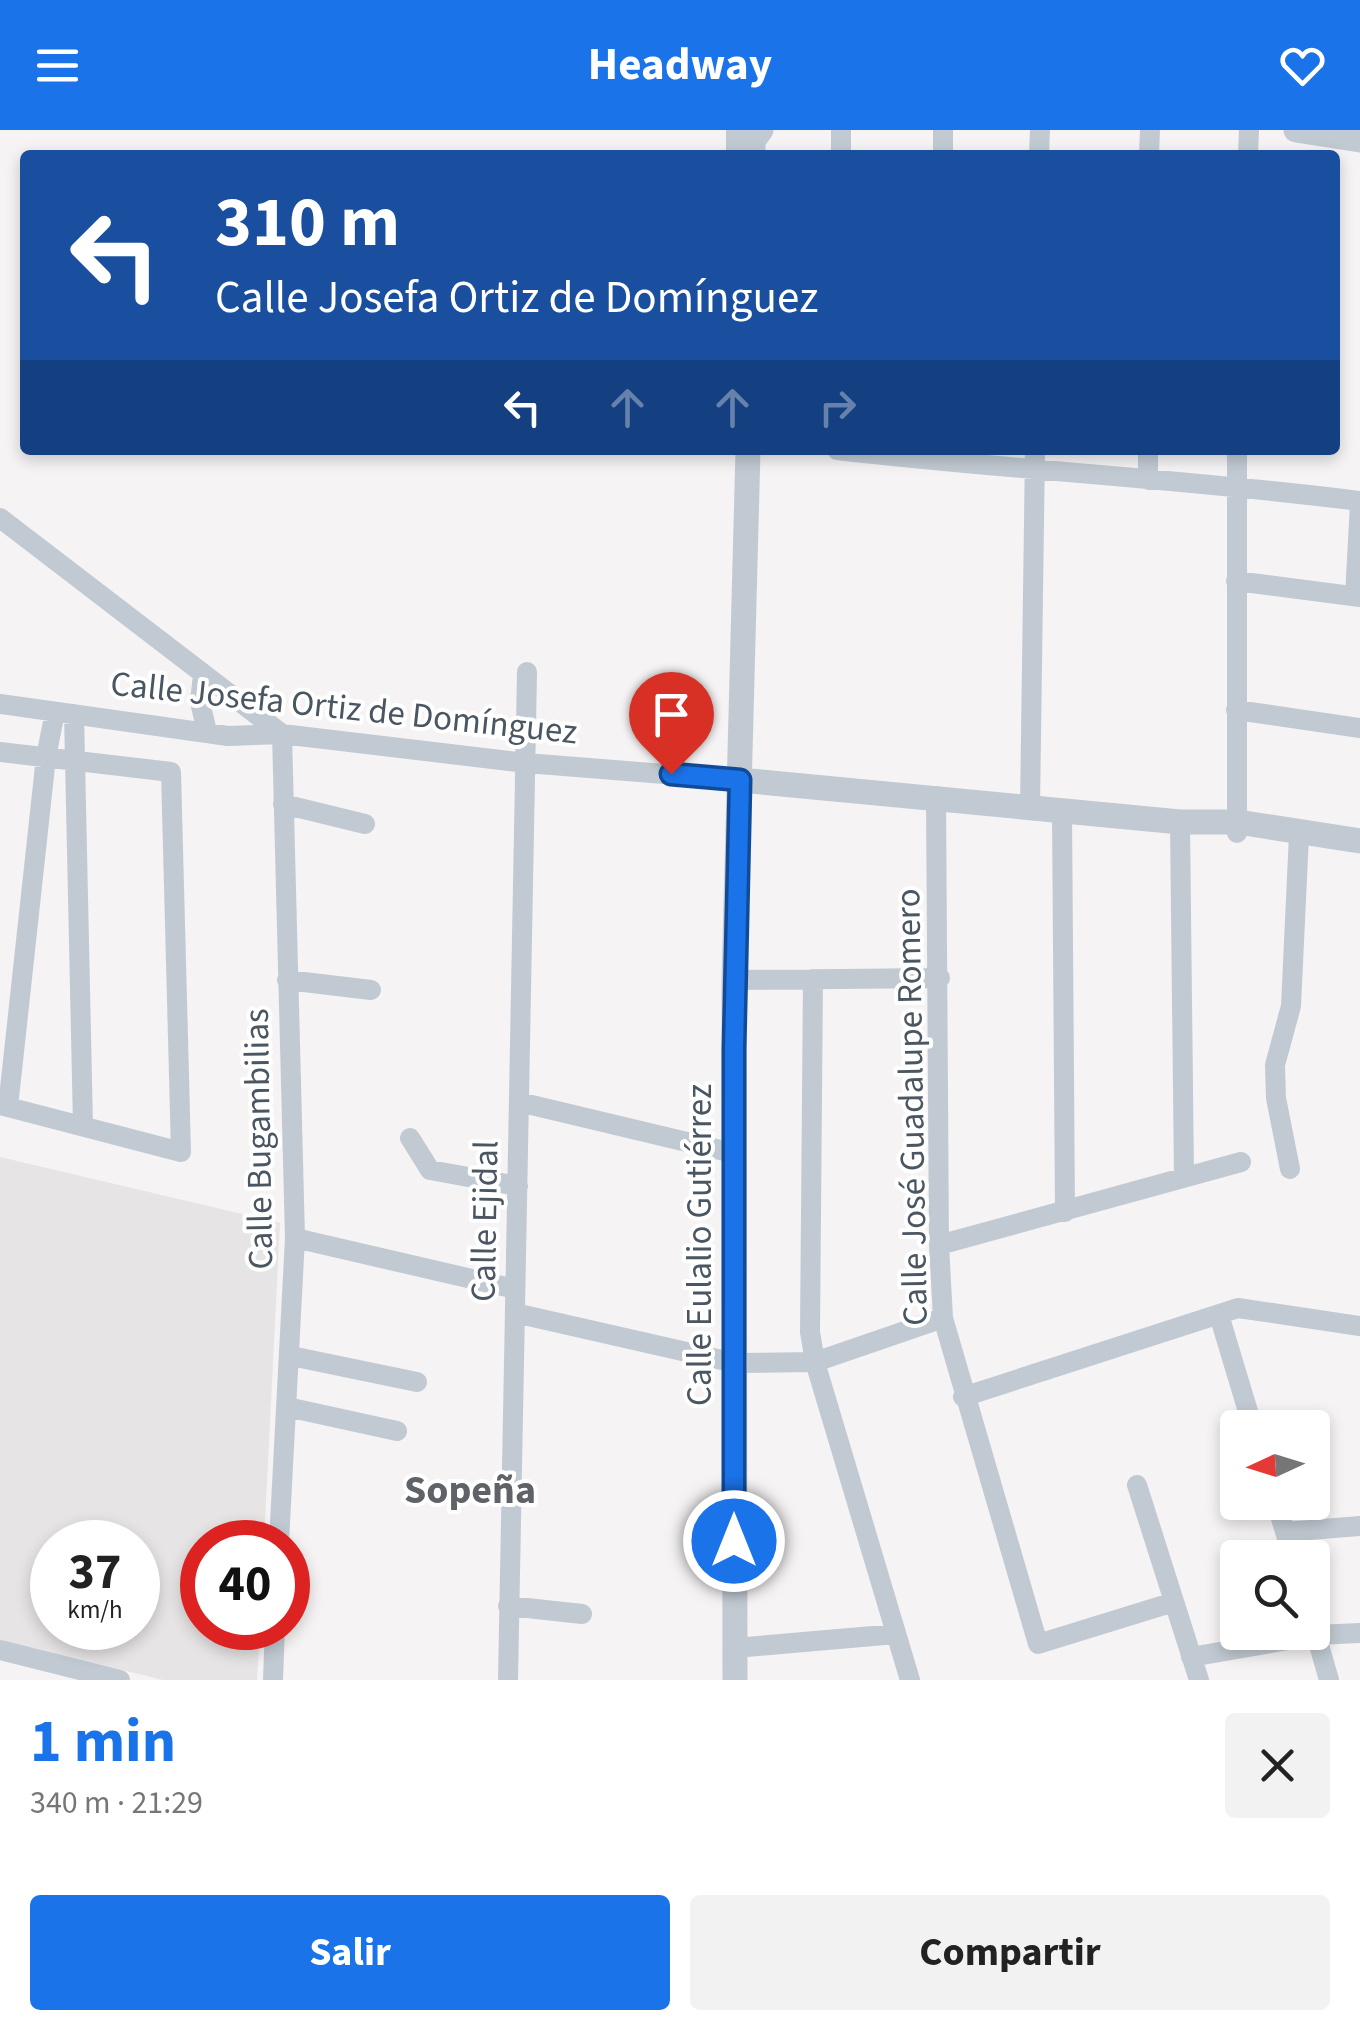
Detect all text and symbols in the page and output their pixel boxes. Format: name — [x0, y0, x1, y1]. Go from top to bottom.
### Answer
text: Headway — [588, 33, 772, 97]
icon: menu — [30, 38, 85, 93]
icon: heart — [1275, 38, 1330, 93]
text: 310 m — [215, 173, 400, 273]
icon: left — [50, 190, 180, 320]
text: Calle Josefa Ortiz de Domínguez — [215, 266, 818, 330]
icon: left — [495, 380, 550, 435]
icon: ahead — [600, 380, 655, 435]
icon: ahead — [705, 380, 760, 435]
icon: right — [810, 380, 865, 435]
street label: Calle Josefa Ortiz de Domínguez — [108, 659, 580, 757]
pin — [629, 672, 714, 775]
icon: arrive — [644, 687, 699, 742]
street label: Calle José Guadalupe Romero — [883, 888, 941, 1326]
street label: Calle Bugambilias — [232, 1008, 286, 1270]
street label: Calle Eulalio Gutiérrez — [675, 1084, 725, 1406]
street label: Calle Ejidal — [459, 1140, 511, 1302]
north arrow — [1220, 1410, 1330, 1520]
map controls — [1220, 1410, 1330, 1650]
district label: Sopeña — [404, 1462, 536, 1519]
position arrow — [682, 1489, 786, 1593]
speed limit sign: 40 — [180, 1520, 310, 1650]
text: 37 — [69, 1537, 121, 1608]
button: search — [1220, 1540, 1330, 1650]
text: km/h — [67, 1592, 123, 1628]
text: 1 min — [30, 1700, 176, 1785]
button: close — [1225, 1713, 1330, 1818]
text: 340 m · 21:29 — [30, 1780, 203, 1826]
button: Salir — [30, 1895, 670, 2010]
button: Compartir — [690, 1895, 1330, 2010]

